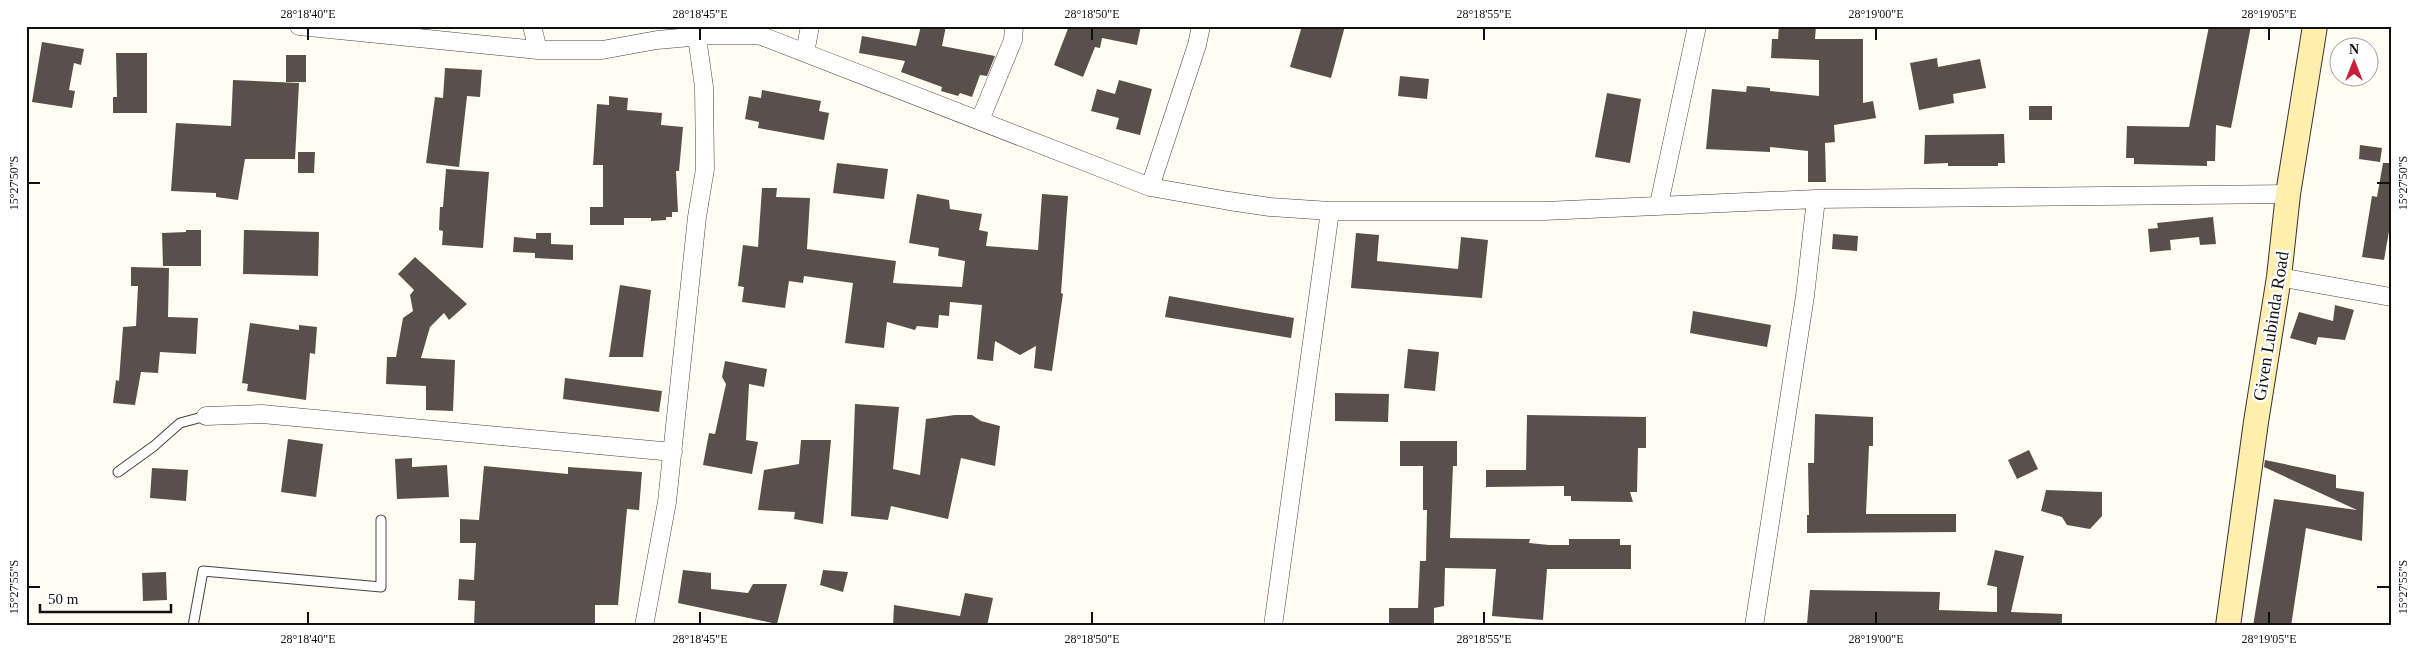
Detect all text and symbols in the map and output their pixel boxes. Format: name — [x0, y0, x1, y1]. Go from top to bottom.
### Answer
text: 28°18'40"E — [280, 7, 336, 21]
text: 28°18'45"E — [672, 7, 728, 21]
text: 28°18'50"E — [1064, 7, 1120, 21]
text: 28°18'55"E — [1456, 7, 1512, 21]
text: 28°19'00"E — [1848, 7, 1904, 21]
text: 28°19'05"E — [2241, 7, 2297, 21]
north arrow — [2330, 38, 2380, 88]
text: N — [2349, 42, 2359, 57]
text: 15°27'50"S — [7, 156, 21, 210]
text: 15°27'50"S — [2396, 156, 2410, 210]
street label: Given Lubinda Road — [2249, 250, 2293, 402]
text: 15°27'55"S — [7, 560, 21, 614]
text: 15°27'55"S — [2396, 560, 2410, 614]
scale bar — [40, 582, 171, 614]
text: 50 m — [48, 591, 79, 607]
text: 28°18'40"E — [280, 632, 336, 646]
text: 28°18'45"E — [672, 632, 728, 646]
text: 28°18'50"E — [1064, 632, 1120, 646]
text: 28°18'55"E — [1456, 632, 1512, 646]
text: 28°19'00"E — [1848, 632, 1904, 646]
text: 28°19'05"E — [2241, 632, 2297, 646]

